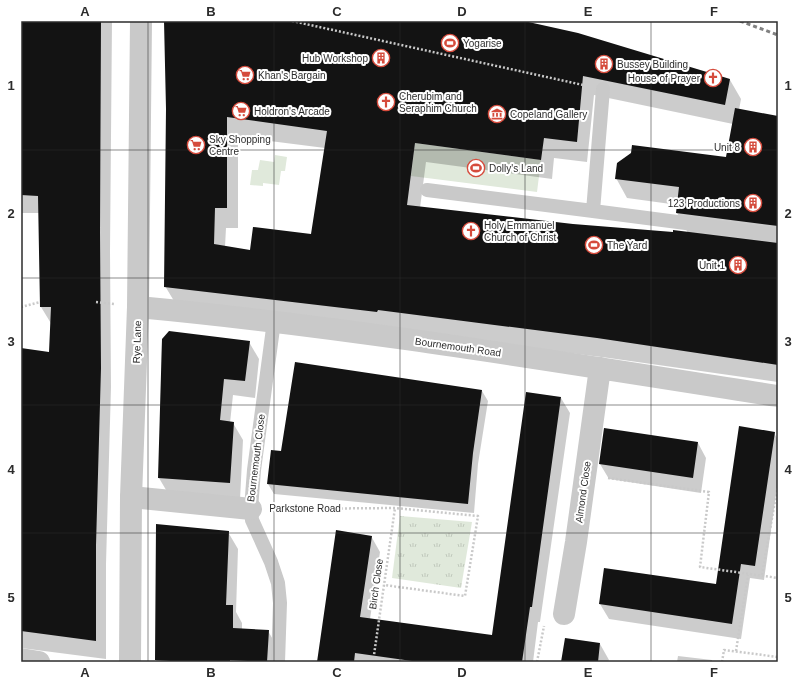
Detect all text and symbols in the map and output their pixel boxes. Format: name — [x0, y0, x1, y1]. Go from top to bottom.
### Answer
text: A — [80, 4, 90, 19]
text: B — [206, 4, 216, 19]
text: C — [332, 4, 342, 19]
text: D — [457, 4, 467, 19]
text: E — [584, 4, 593, 19]
text: F — [710, 4, 718, 19]
sports icon: Yogarise — [440, 33, 460, 53]
place label: Yogarise — [463, 38, 502, 49]
building icon: Hub Workshop — [371, 48, 391, 68]
place label: Hub Workshop — [302, 53, 368, 64]
building icon: Bussey Building — [594, 54, 614, 74]
place label: Bussey Building — [617, 59, 688, 70]
supermarket icon: Khan's Bargain — [235, 65, 255, 85]
church icon: House of Prayer — [703, 68, 723, 88]
place label: Khan's Bargain — [258, 70, 326, 81]
place label: House of Prayer — [628, 73, 701, 84]
text: 1 — [7, 78, 15, 93]
text: 1 — [784, 78, 792, 93]
place label: Cherubim and Seraphim Church — [399, 91, 477, 114]
church icon: Cherubim and Seraphim Church — [376, 92, 396, 112]
supermarket icon: Holdron's Arcade — [231, 101, 251, 121]
museum icon: Copeland Gallery — [487, 104, 507, 124]
place label: Holdron's Arcade — [254, 106, 330, 117]
place label: Copeland Gallery — [510, 109, 587, 120]
place label: Sky Shopping Centre — [209, 134, 271, 157]
supermarket icon: Sky Shopping Centre — [186, 135, 206, 155]
building icon: Unit 8 — [743, 137, 763, 157]
place label: Unit 8 — [714, 142, 740, 153]
sports icon: Dolly's Land — [466, 158, 486, 178]
place label: Dolly's Land — [489, 163, 543, 174]
building icon: 123 Productions — [743, 193, 763, 213]
place label: 123 Productions — [668, 198, 740, 209]
text: 2 — [7, 206, 15, 221]
text: 2 — [784, 206, 792, 221]
place label: Holy Emmanuel Church of Christ — [484, 220, 556, 243]
church icon: Holy Emmanuel Church of Christ — [461, 221, 481, 241]
sports icon: The Yard — [584, 235, 604, 255]
place label: The Yard — [607, 240, 647, 251]
building icon: Unit 1 — [728, 255, 748, 275]
place label: Unit 1 — [699, 260, 725, 271]
street label: Rye Lane — [131, 320, 143, 364]
text: 3 — [7, 334, 15, 349]
text: 3 — [784, 334, 792, 349]
street label: Bournemouth Road — [414, 336, 502, 358]
street label: Bournemouth Close — [245, 413, 267, 503]
street label: Almond Close — [573, 460, 593, 524]
text: 4 — [7, 462, 15, 477]
text: 4 — [784, 462, 792, 477]
street label: Parkstone Road — [269, 503, 341, 514]
street label: Birch Close — [367, 557, 385, 610]
text: 5 — [7, 590, 15, 605]
text: 5 — [784, 590, 792, 605]
text: A — [80, 665, 90, 680]
text: B — [206, 665, 216, 680]
text: C — [332, 665, 342, 680]
text: D — [457, 665, 467, 680]
text: E — [584, 665, 593, 680]
text: F — [710, 665, 718, 680]

